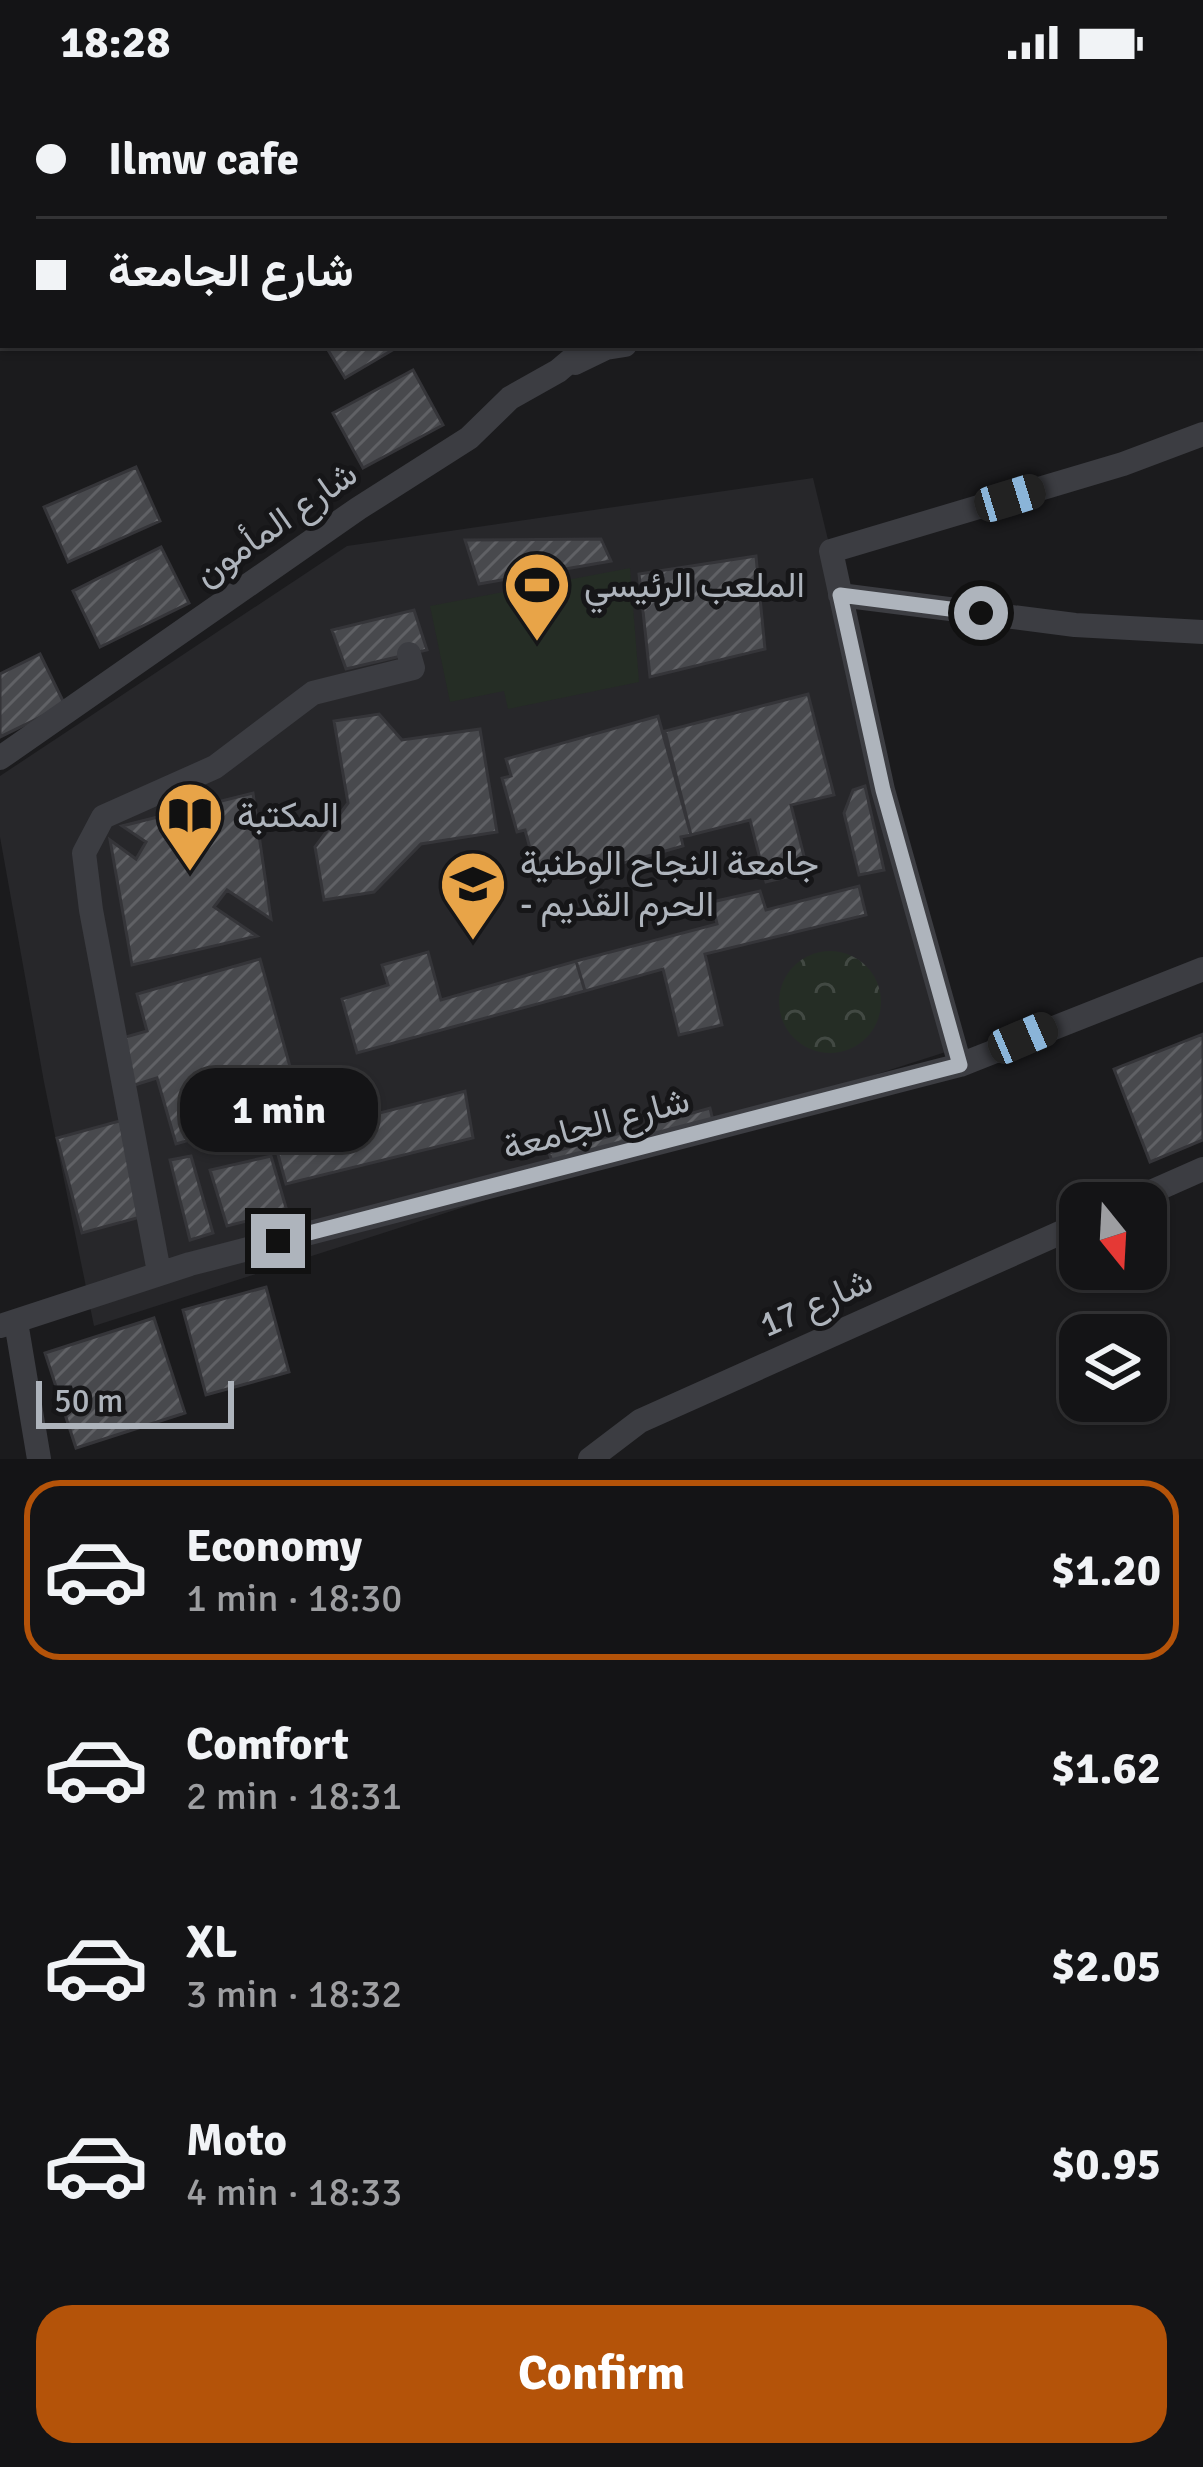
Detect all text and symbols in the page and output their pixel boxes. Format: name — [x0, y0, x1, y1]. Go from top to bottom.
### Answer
text: 18:28 — [60, 15, 170, 70]
text: Ilmw cafe — [108, 132, 299, 187]
text: شارع الجامعة — [108, 244, 354, 299]
street label: شارع المأمون — [186, 451, 367, 597]
car — [970, 470, 1050, 526]
sports icon: الملعب الرئيسي — [502, 550, 572, 644]
place label: الملعب الرئيسي — [584, 563, 805, 614]
route start — [954, 586, 1008, 640]
library icon: المكتبة — [155, 780, 225, 874]
place label: المكتبة — [237, 793, 339, 838]
place label: جامعة النجاح الوطنية - الحرم القديم — [520, 841, 819, 927]
school or university icon: جامعة النجاح الوطنية - الحرم القديم — [438, 849, 508, 943]
car — [983, 1007, 1063, 1069]
callout: 1 min — [179, 1067, 377, 1151]
street label: شارع الجامعة — [498, 1077, 695, 1171]
text: 1 min — [232, 1086, 326, 1134]
north arrow — [1059, 1182, 1167, 1290]
map controls — [1059, 1182, 1167, 1422]
route end — [251, 1214, 305, 1268]
street label: شارع 17 — [752, 1258, 880, 1349]
button: layers — [1059, 1314, 1167, 1422]
scale bar — [36, 1375, 234, 1428]
text: 50 m — [54, 1381, 123, 1422]
icon: car — [42, 1516, 150, 1624]
text: Economy — [186, 1519, 362, 1574]
text: $1.20 — [1051, 1543, 1161, 1598]
text: 1 min · 18:30 — [186, 1574, 402, 1622]
icon: car — [42, 1714, 150, 1822]
text: Comfort — [186, 1717, 349, 1772]
text: $1.62 — [1051, 1741, 1161, 1796]
text: 2 min · 18:31 — [186, 1772, 402, 1820]
icon: car — [42, 1912, 150, 2020]
text: XL — [186, 1915, 237, 1970]
text: $2.05 — [1051, 1939, 1161, 1994]
text: 3 min · 18:32 — [186, 1970, 402, 2018]
icon: car — [42, 2110, 150, 2218]
text: Moto — [186, 2113, 287, 2168]
text: $0.95 — [1051, 2137, 1161, 2192]
text: 4 min · 18:33 — [186, 2168, 402, 2216]
button: Confirm — [36, 2305, 1167, 2443]

